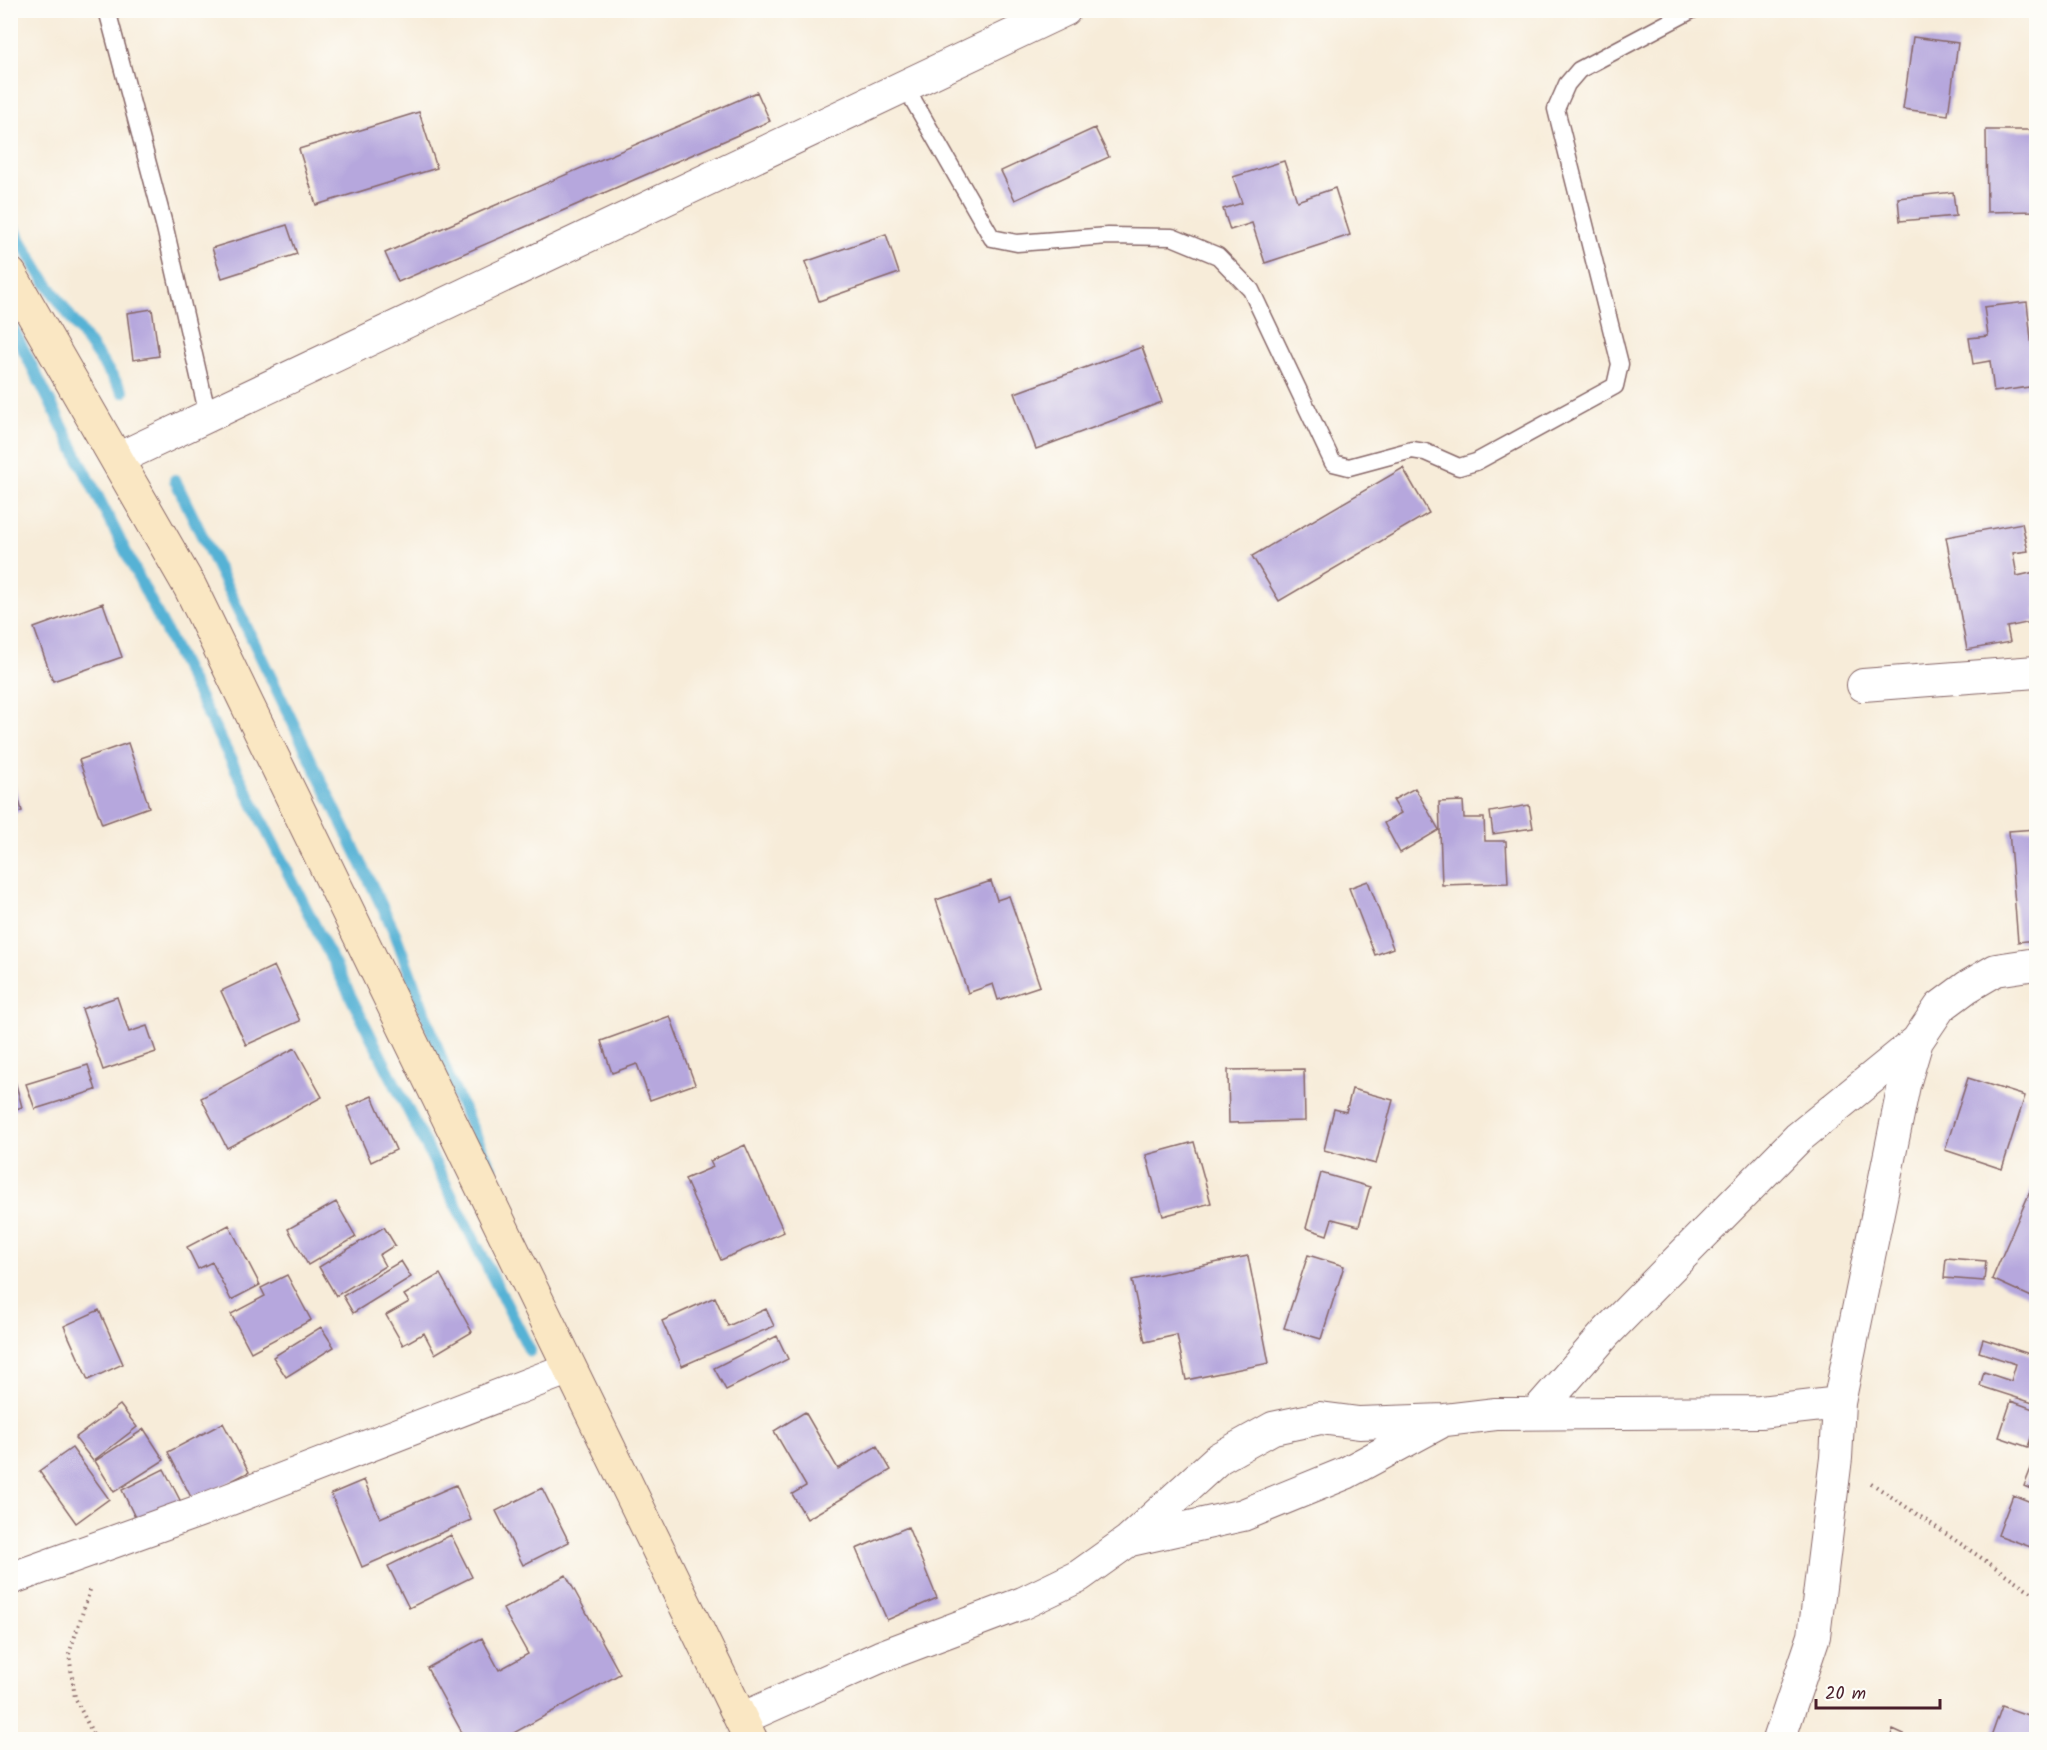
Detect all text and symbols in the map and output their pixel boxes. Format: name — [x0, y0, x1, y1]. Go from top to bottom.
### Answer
scale bar — [1816, 1672, 1940, 1710]
text: 20 m — [1825, 1680, 1866, 1709]

